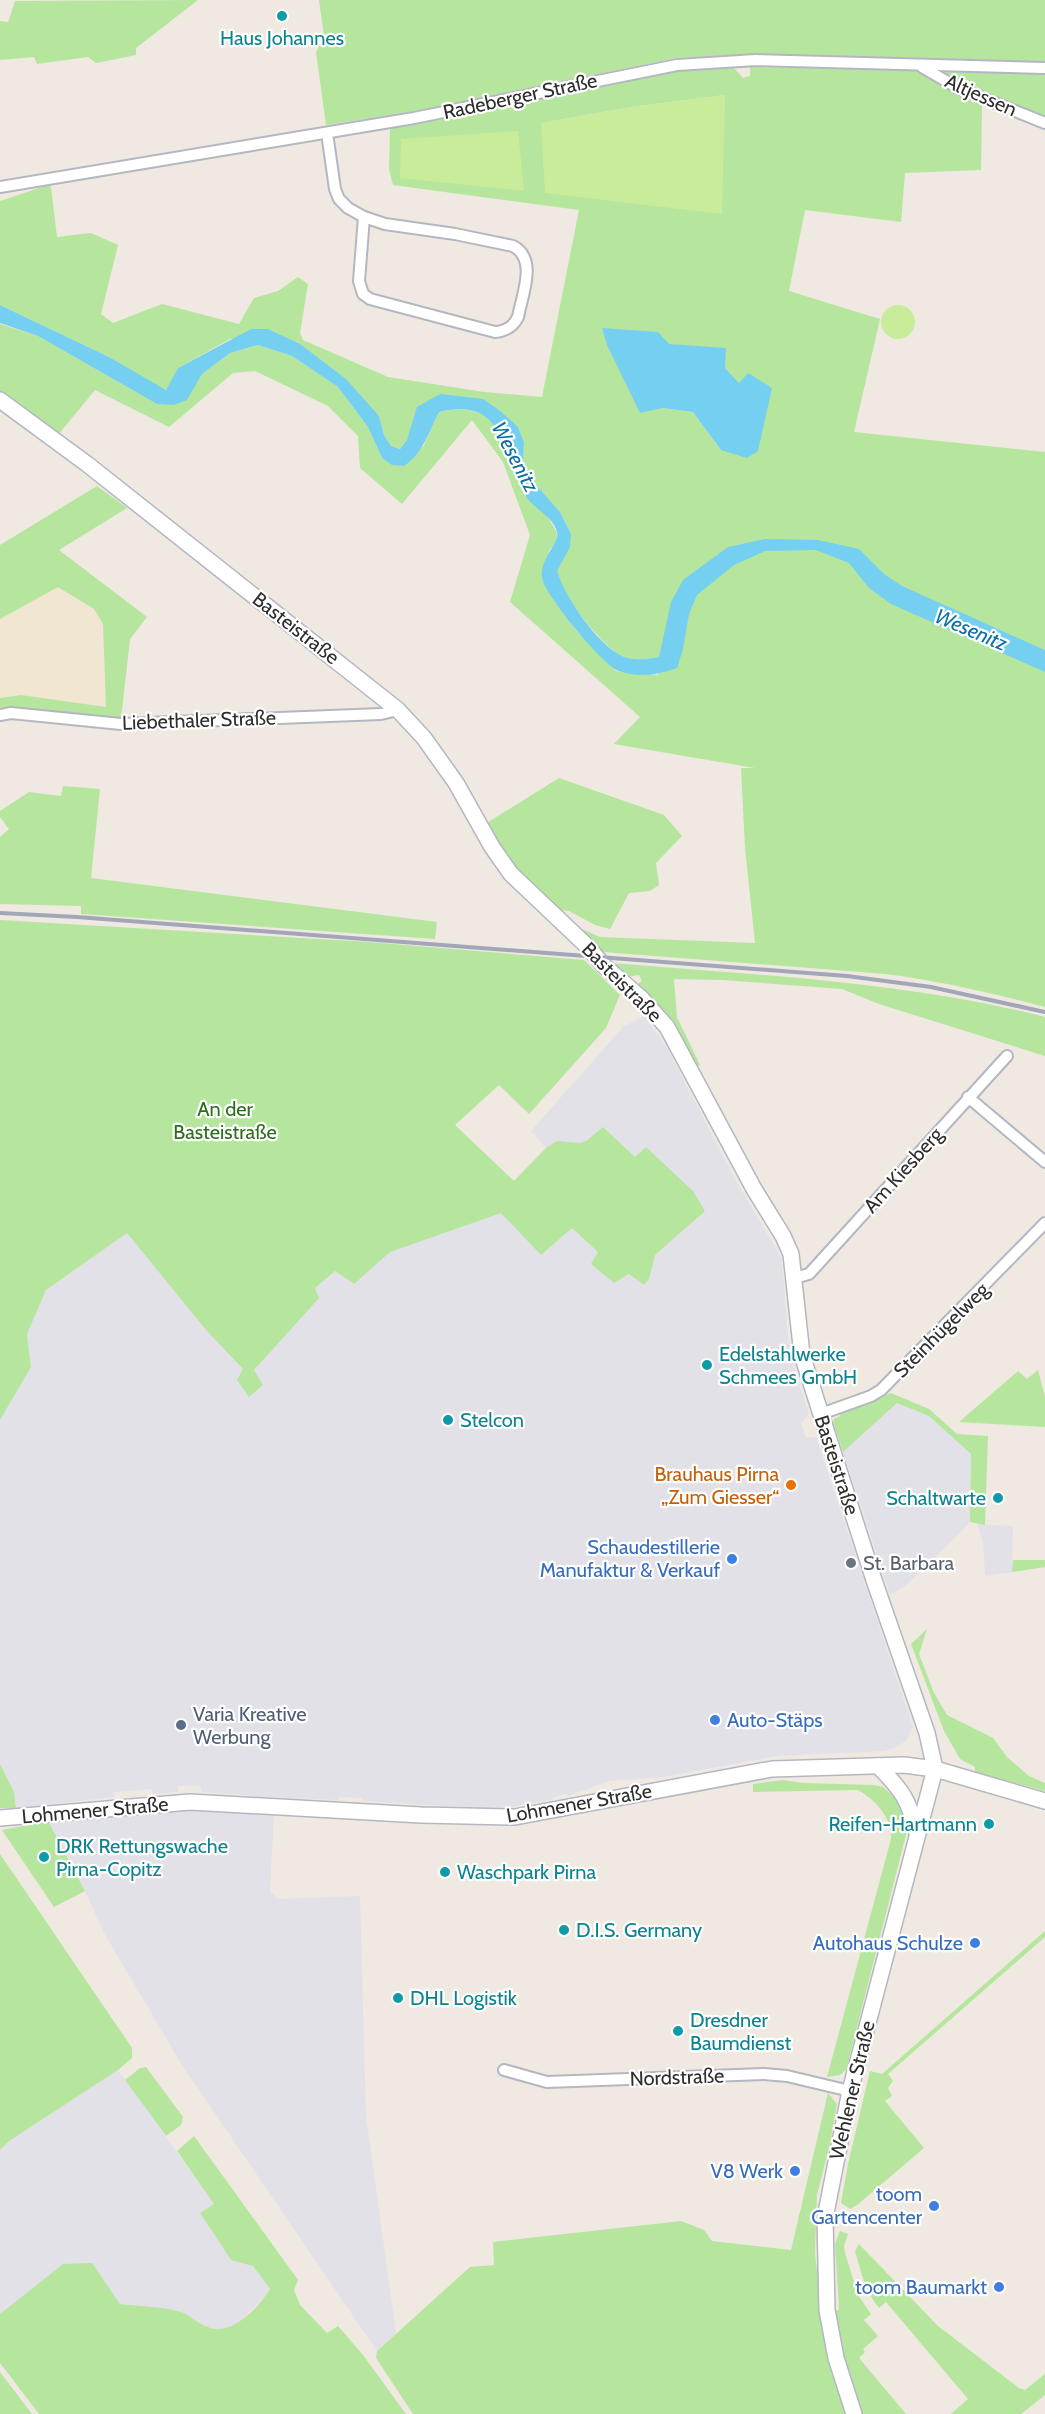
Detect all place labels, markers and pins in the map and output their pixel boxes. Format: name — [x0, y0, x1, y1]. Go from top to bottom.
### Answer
marker: Haus Johannes — [275, 9, 289, 23]
place label: Haus Johannes — [220, 26, 344, 50]
place label: Edelstahlwerke Schmees GmbH — [719, 1342, 857, 1389]
marker: Edelstahlwerke Schmees GmbH — [700, 1358, 714, 1372]
place label: Stelcon — [460, 1408, 524, 1432]
marker: Stelcon — [441, 1413, 455, 1427]
place label: Brauhaus Pirna „Zum Giesser“ — [655, 1462, 779, 1509]
marker: Brauhaus Pirna „Zum Giesser“ — [784, 1478, 798, 1492]
place label: Schaltwarte — [886, 1486, 986, 1510]
marker: Schaltwarte — [991, 1491, 1005, 1505]
place label: Schaudestillerie Manufaktur & Verkauf — [540, 1535, 720, 1582]
place label: St. Barbara — [863, 1551, 955, 1575]
marker: Schaudestillerie Manufaktur & Verkauf — [725, 1552, 739, 1566]
marker: St. Barbara — [844, 1556, 858, 1570]
place label: Varia Kreative Werbung — [193, 1702, 307, 1749]
place label: Auto-Stäps — [727, 1708, 823, 1732]
marker: Auto-Stäps — [708, 1713, 722, 1727]
marker: Varia Kreative Werbung — [174, 1718, 188, 1732]
place label: Reifen-Hartmann — [828, 1812, 977, 1836]
marker: Reifen-Hartmann — [982, 1817, 996, 1831]
place label: DRK Rettungswache Pirna-Copitz — [56, 1834, 228, 1881]
marker: DRK Rettungswache Pirna-Copitz — [37, 1850, 51, 1864]
place label: Waschpark Pirna — [457, 1860, 596, 1884]
marker: Waschpark Pirna — [438, 1865, 452, 1879]
place label: D.I.S. Germany — [576, 1918, 702, 1942]
marker: D.I.S. Germany — [557, 1923, 571, 1937]
place label: Autohaus Schulze — [813, 1931, 963, 1955]
marker: Autohaus Schulze — [968, 1936, 982, 1950]
place label: DHL Logistik — [410, 1986, 517, 2010]
marker: DHL Logistik — [391, 1991, 405, 2005]
place label: Dresdner Baumdienst — [690, 2008, 792, 2055]
marker: Dresdner Baumdienst — [671, 2024, 685, 2038]
place label: V8 Werk — [711, 2159, 783, 2183]
marker: V8 Werk — [788, 2164, 802, 2178]
place label: toom Gartencenter — [811, 2182, 923, 2229]
marker: toom Gartencenter — [927, 2199, 941, 2213]
place label: toom Baumarkt — [855, 2275, 987, 2299]
marker: toom Baumarkt — [992, 2280, 1006, 2294]

